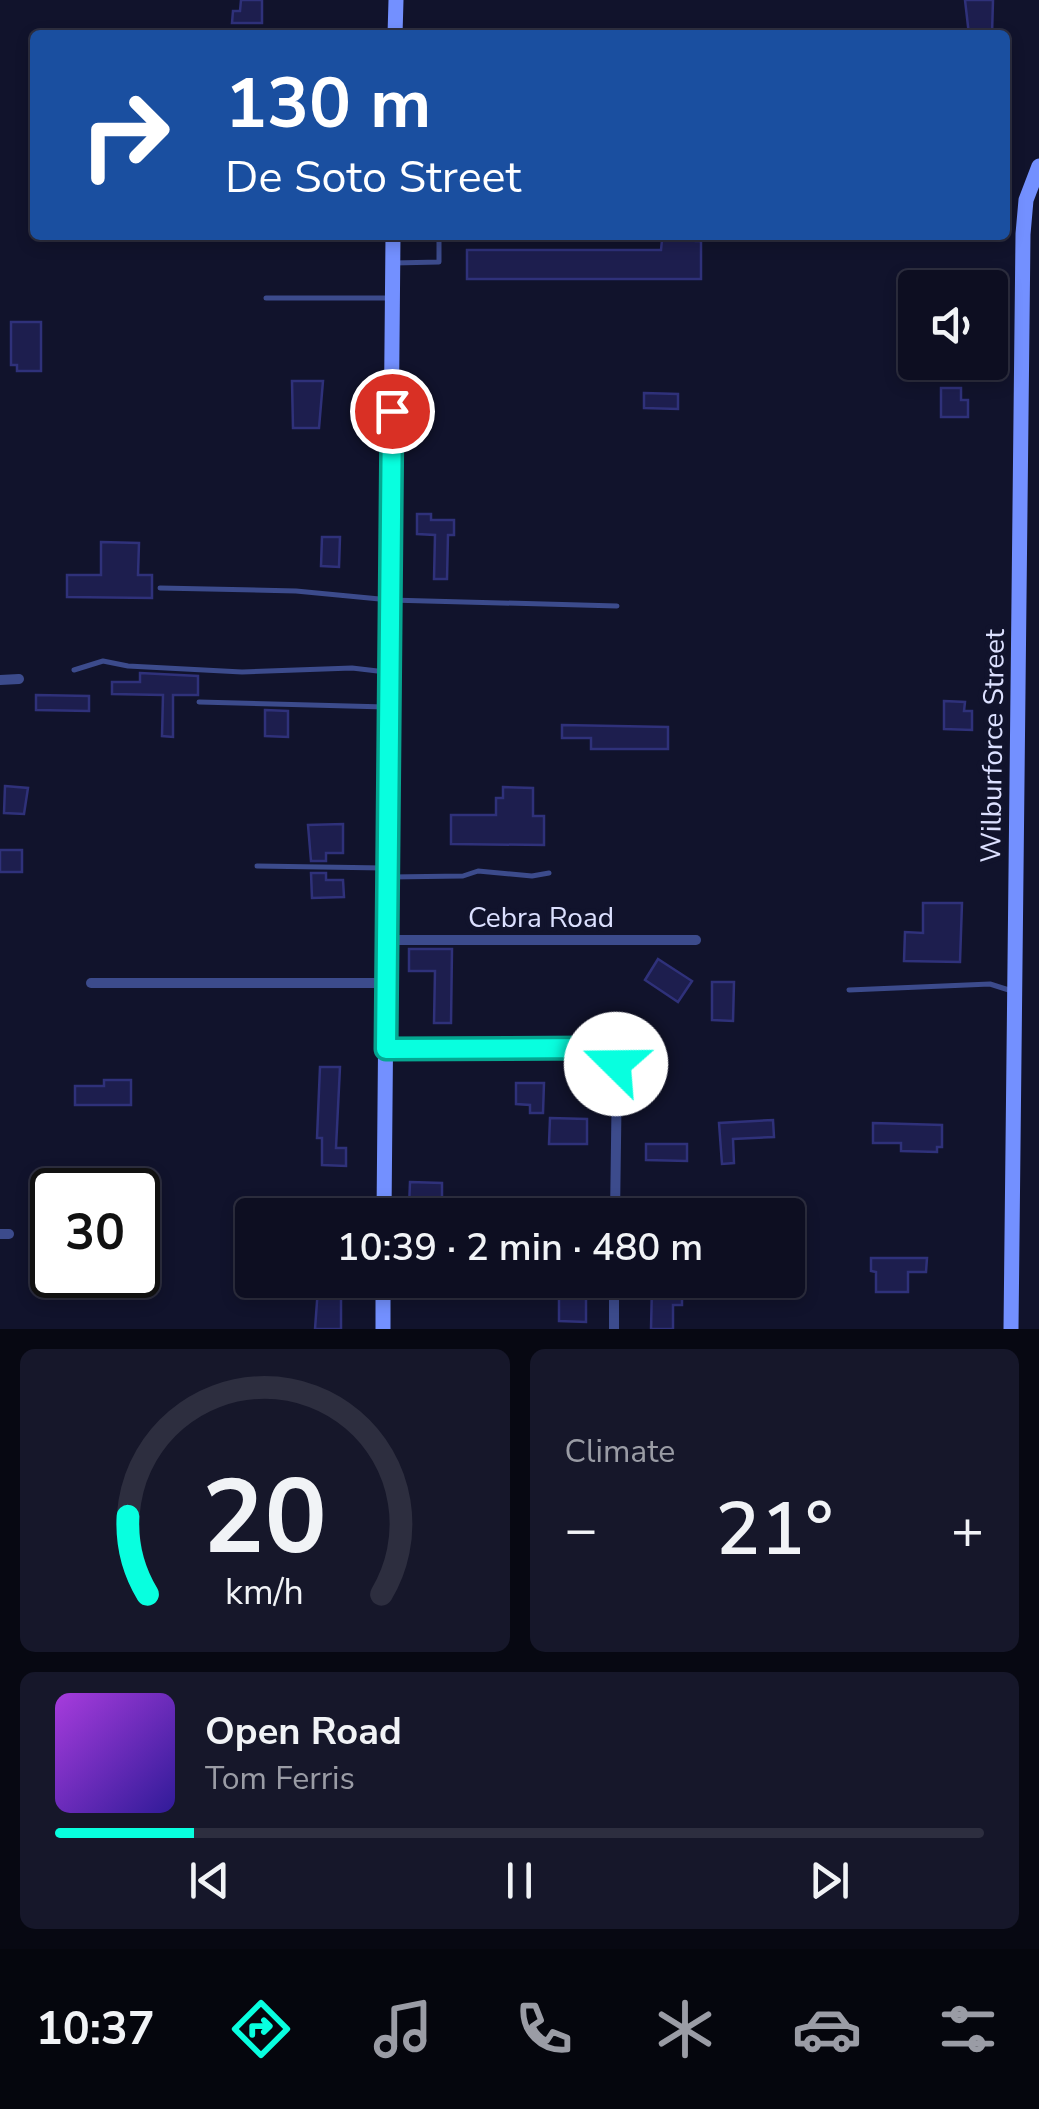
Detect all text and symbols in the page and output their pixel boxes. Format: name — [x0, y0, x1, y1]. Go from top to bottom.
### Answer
text: 130 m — [225, 56, 431, 152]
icon: right — [60, 70, 190, 200]
text: De Soto Street — [225, 147, 521, 208]
map controls — [898, 270, 1008, 380]
button: sound — [898, 270, 1008, 380]
pin — [350, 369, 435, 454]
icon: arrive — [365, 384, 420, 439]
street label: Wilburforce Street — [972, 629, 1014, 863]
street label: Cebra Road — [468, 899, 614, 937]
position arrow — [564, 1012, 668, 1116]
speed limit sign: 30 — [30, 1168, 160, 1298]
text: 10:39 · 2 min · 480 m — [337, 1222, 703, 1273]
text: Climate — [565, 1430, 675, 1473]
text: 20 — [202, 1447, 327, 1589]
text: 21° — [715, 1478, 833, 1580]
text: − — [565, 1492, 598, 1567]
text: + — [951, 1492, 984, 1567]
text: km/h — [225, 1568, 304, 1617]
text: Open Road — [205, 1706, 402, 1757]
text: Tom Ferris — [205, 1757, 355, 1800]
icon: previous — [182, 1853, 237, 1908]
icon: pause — [492, 1853, 547, 1908]
icon: next — [802, 1853, 857, 1908]
icon: directions — [226, 1994, 296, 2064]
icon: music — [368, 1994, 438, 2064]
icon: phone — [509, 1994, 579, 2064]
icon: climate — [650, 1994, 720, 2064]
icon: car — [792, 1994, 862, 2064]
icon: filters — [933, 1994, 1003, 2064]
text: 10:37 — [36, 1999, 155, 2060]

